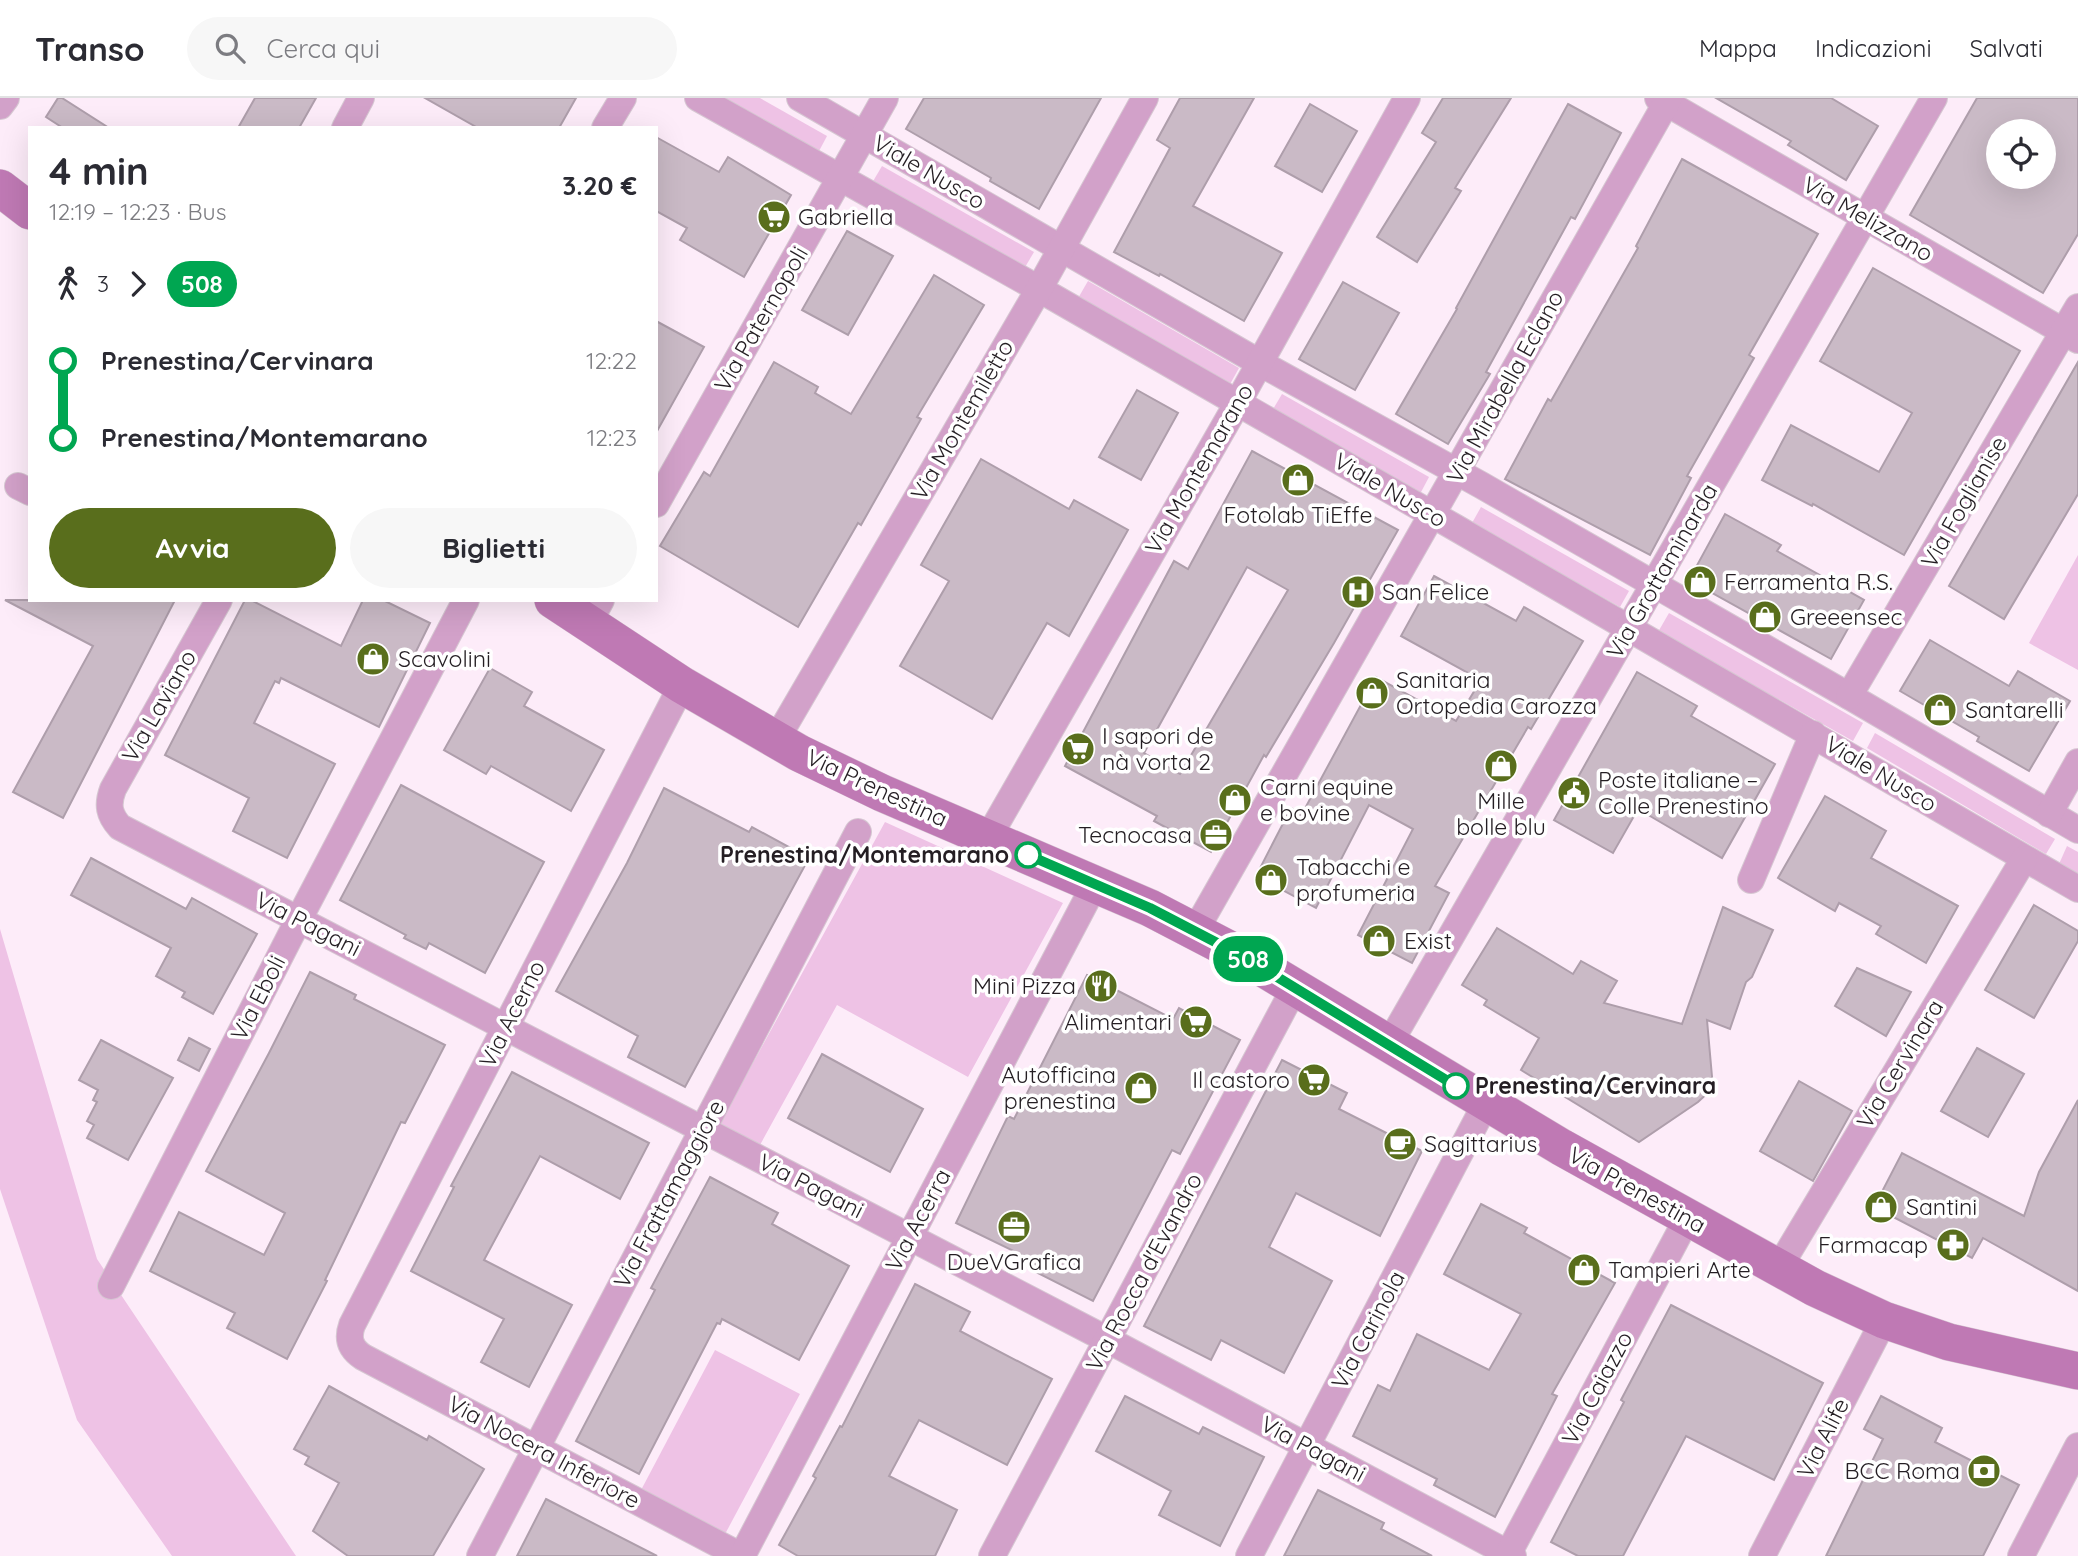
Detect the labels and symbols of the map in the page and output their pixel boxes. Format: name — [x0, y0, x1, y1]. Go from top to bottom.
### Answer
street label: Viale Nusco — [868, 128, 991, 215]
street label: Via Melizzano — [1798, 170, 1939, 268]
supermarket icon: Gabriella — [755, 198, 793, 236]
place label: Gabriella — [798, 202, 893, 231]
street label: Via Paternopoli — [707, 241, 814, 396]
street label: Via Mirabella Eclano — [1440, 285, 1570, 488]
street label: Via Montemiletto — [904, 334, 1019, 505]
street label: Via Montemarano — [1138, 378, 1259, 559]
street label: Via Foglianise — [1914, 431, 2013, 573]
street label: Viale Nusco — [1329, 446, 1452, 533]
shop icon: Fotolab TiEffe — [1279, 461, 1317, 499]
street label: Via Grottaminarda — [1600, 478, 1724, 664]
place label: Fotolab TiEffe — [1223, 500, 1373, 529]
shop icon: Ferramenta R.S. — [1681, 563, 1719, 601]
place label: Ferramenta R.S. — [1724, 567, 1893, 596]
hospital icon: San Felice — [1339, 573, 1377, 611]
place label: San Felice — [1382, 577, 1489, 606]
shop icon: Greeensec — [1746, 598, 1784, 636]
place label: Greeensec — [1790, 602, 1902, 631]
shop icon: Scavolini — [354, 640, 392, 678]
place label: Scavolini — [398, 644, 491, 673]
street label: Via Laviano — [115, 645, 202, 767]
place label: Sanitaria Ortopedia Carozza — [1396, 665, 1597, 720]
shop icon: Sanitaria Ortopedia Carozza — [1353, 674, 1391, 712]
shop icon: Santarelli — [1921, 691, 1959, 729]
place label: Santarelli — [1965, 695, 2064, 724]
place label: I sapori de nà vorta 2 — [1102, 721, 1214, 776]
street label: Viale Nusco — [1820, 729, 1942, 818]
supermarket icon: I sapori de nà vorta 2 — [1059, 730, 1097, 768]
street label: Via Prenestina — [802, 742, 952, 833]
shop icon: Mille bolle blu — [1482, 747, 1520, 785]
place label: Poste italiane – Colle Prenestino — [1598, 765, 1769, 820]
place label: Carni equine e bovine — [1260, 772, 1394, 827]
public building icon: Poste italiane – Colle Prenestino — [1555, 774, 1593, 812]
shop icon: Carni equine e bovine — [1216, 781, 1254, 819]
place label: Mille bolle blu — [1456, 786, 1546, 841]
office icon: Tecnocasa — [1197, 816, 1235, 854]
place label: Tecnocasa — [1078, 820, 1192, 849]
place label: Prenestina/Montemarano — [720, 840, 1009, 869]
marker: Prenestina/Montemarano — [1015, 842, 1041, 868]
place label: Tabacchi e profumeria — [1296, 852, 1415, 907]
shop icon: Tabacchi e profumeria — [1252, 861, 1290, 899]
street label: Via Pagani — [251, 885, 366, 962]
shop icon: Exist — [1360, 922, 1398, 960]
place label: Exist — [1404, 926, 1452, 955]
line badge: 508 — [1208, 936, 1288, 982]
street label: Via Eboli — [224, 950, 291, 1045]
street label: Via Acerno — [472, 955, 551, 1072]
restaurant icon: Mini Pizza — [1082, 967, 1120, 1005]
place label: Mini Pizza — [973, 971, 1076, 1000]
street label: Via Cervinara — [1850, 994, 1949, 1133]
supermarket icon: Alimentari — [1177, 1003, 1215, 1041]
place label: Alimentari — [1064, 1007, 1172, 1036]
place label: Autofficina prenestina — [1001, 1060, 1116, 1115]
supermarket icon: Il castoro — [1295, 1061, 1333, 1099]
place label: Il castoro — [1192, 1065, 1290, 1094]
shop icon: Autofficina prenestina — [1122, 1069, 1160, 1107]
place label: Prenestina/Cervinara — [1475, 1071, 1716, 1100]
marker: Prenestina/Cervinara — [1443, 1073, 1469, 1099]
street label: Via Frattamaggiore — [607, 1095, 730, 1293]
cafe icon: Sagittarius — [1381, 1125, 1419, 1163]
place label: Sagittarius — [1424, 1129, 1537, 1158]
street label: Via Prenestina — [1564, 1140, 1711, 1239]
street label: Via Pagani — [754, 1147, 869, 1224]
street label: Via Acerra — [879, 1164, 957, 1276]
street label: Via Rocca d'Evandro — [1079, 1168, 1208, 1376]
shop icon: Santini — [1862, 1188, 1900, 1226]
place label: Santini — [1906, 1192, 1977, 1221]
office icon: DueVGrafica — [995, 1208, 1033, 1246]
pharmacy icon: Farmacap — [1934, 1226, 1972, 1264]
place label: Farmacap — [1818, 1230, 1928, 1259]
place label: DueVGrafica — [947, 1247, 1081, 1276]
shop icon: Tampieri Arte — [1565, 1251, 1603, 1289]
place label: Tampieri Arte — [1608, 1255, 1751, 1284]
street label: Via Carinola — [1324, 1266, 1411, 1394]
street label: Via Caiazzo — [1555, 1326, 1638, 1449]
street label: Via Nocera Inferiore — [443, 1389, 645, 1514]
street label: Via Alife — [1790, 1393, 1855, 1483]
street label: Via Pagani — [1256, 1409, 1371, 1488]
bank icon: BCC Roma — [1965, 1452, 2003, 1490]
place label: BCC Roma — [1845, 1456, 1960, 1485]

